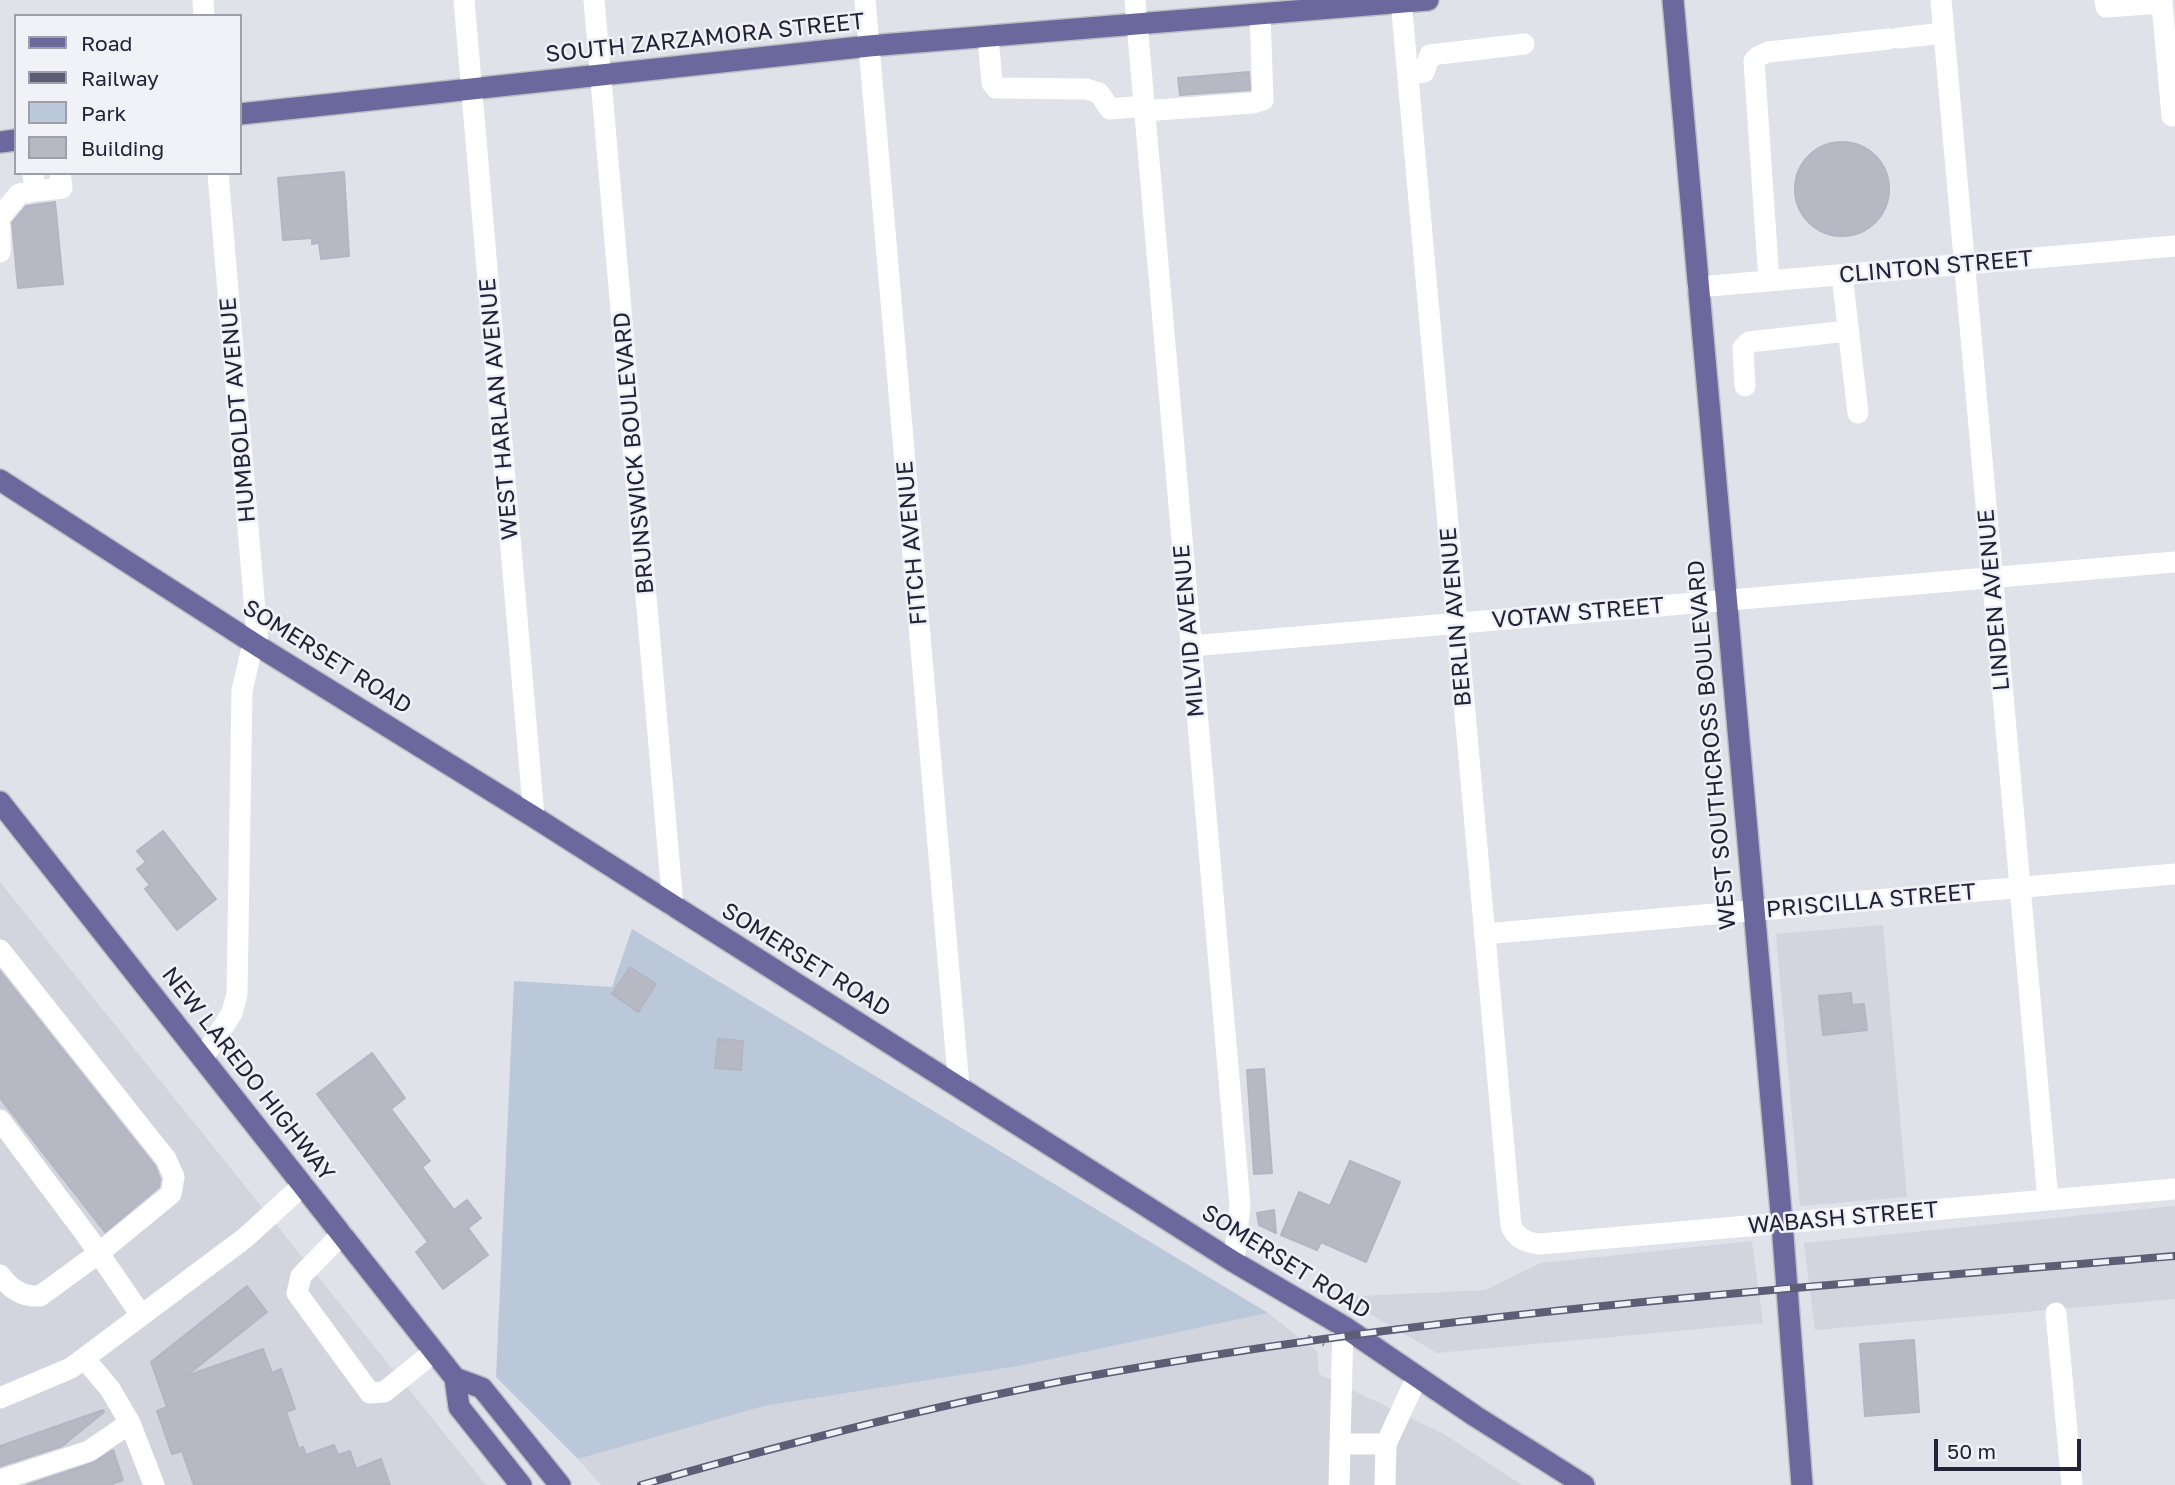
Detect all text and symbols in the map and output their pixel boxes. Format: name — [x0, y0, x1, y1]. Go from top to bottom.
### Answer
street label: SOUTH ZARZAMORA STREET — [544, 8, 866, 68]
legend — [14, 14, 242, 175]
text: Road — [81, 30, 132, 56]
text: Railway — [81, 65, 159, 91]
text: Park — [81, 100, 126, 126]
text: Building — [81, 135, 164, 161]
street label: CLINTON STREET — [1838, 245, 2034, 289]
street label: WEST HARLAN AVENUE — [474, 277, 524, 541]
street label: HUMBOLDT AVENUE — [214, 296, 262, 524]
street label: BRUNSWICK BOULEVARD — [608, 311, 660, 595]
street label: FITCH AVENUE — [891, 460, 933, 626]
street label: LINDEN AVENUE — [1972, 508, 2016, 692]
street label: BERLIN AVENUE — [1434, 526, 1478, 708]
street label: MILVID AVENUE — [1168, 543, 1210, 719]
street label: WEST SOUTHCROSS BOULEVARD — [1682, 559, 1742, 931]
street label: VOTAW STREET — [1491, 592, 1665, 634]
street label: SOMERSET ROAD — [237, 594, 417, 720]
street label: PRISCILLA STREET — [1765, 878, 1977, 924]
street label: SOMERSET ROAD — [716, 897, 896, 1023]
street label: NEW LAREDO HIGHWAY — [156, 961, 340, 1187]
street label: WABASH STREET — [1747, 1196, 1939, 1240]
street label: SOMERSET ROAD — [1196, 1199, 1376, 1325]
scale bar — [1937, 1426, 2084, 1470]
text: 50 m — [1947, 1438, 1996, 1464]

